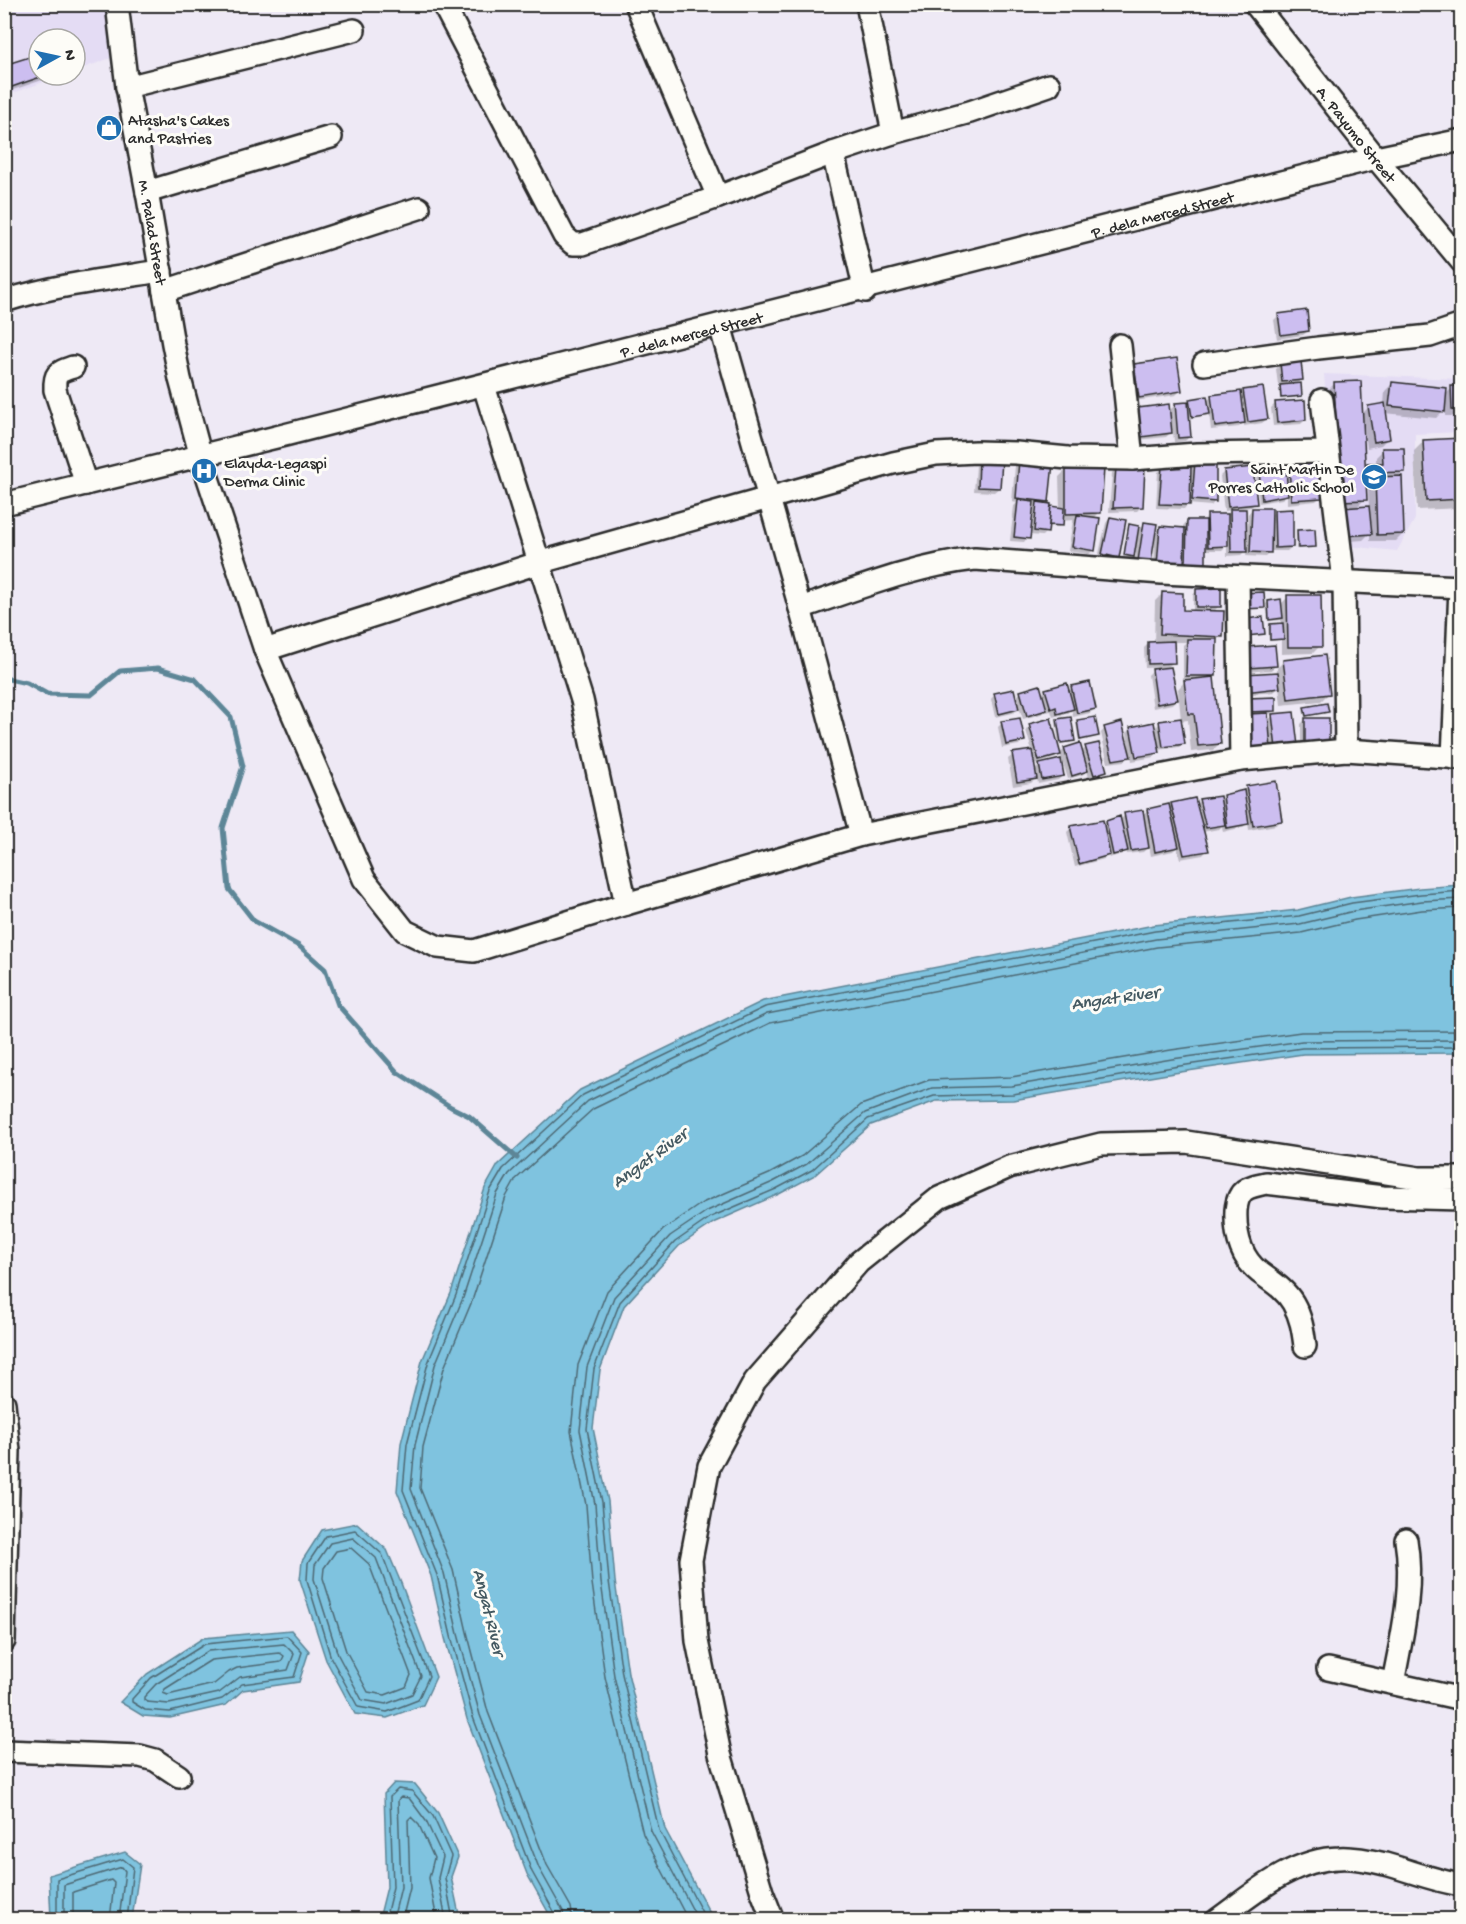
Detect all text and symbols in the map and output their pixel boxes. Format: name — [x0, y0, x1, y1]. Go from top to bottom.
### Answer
north arrow — [27, 27, 87, 87]
text: N — [58, 49, 79, 62]
street label: A. Payumo Street — [1310, 84, 1399, 189]
shop icon: Atasha's Cakes and Pastries — [94, 113, 124, 143]
place label: Atasha's Cakes and Pastries — [128, 113, 230, 150]
street label: M. Palad Street — [132, 179, 169, 288]
street label: P. dela Merced Street — [1089, 189, 1237, 244]
street label: P. dela Merced Street — [618, 309, 767, 364]
hospital icon: Elayda-Legaspi Derma Clinic — [189, 456, 219, 486]
place label: Elayda-Legaspi Derma Clinic — [223, 456, 327, 493]
place label: Saint Martin De Porres Catholic School — [1208, 462, 1355, 499]
school or university icon: Saint Martin De Porres Catholic School — [1359, 462, 1389, 492]
water label: Angat River — [1070, 982, 1164, 1016]
water label: Angat River — [609, 1123, 695, 1193]
water label: Angat River — [467, 1567, 509, 1661]

